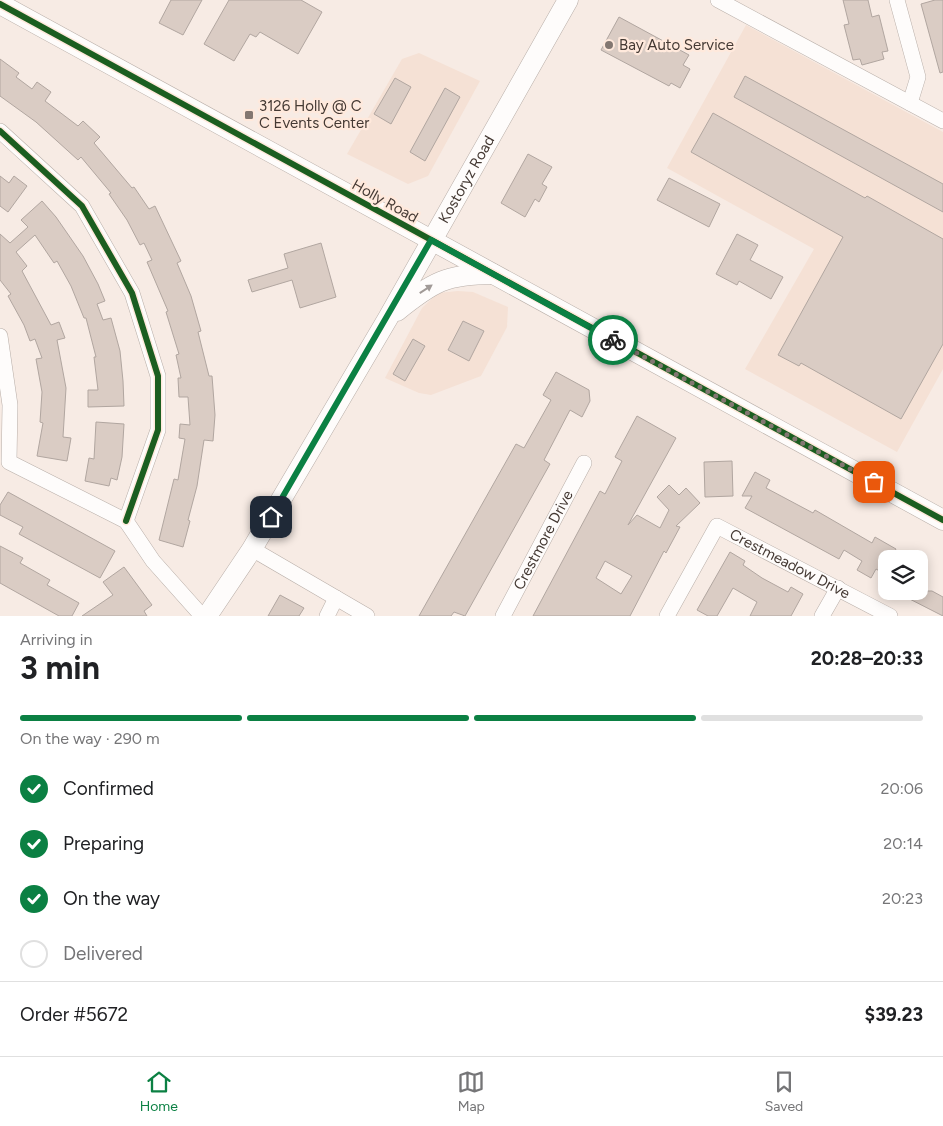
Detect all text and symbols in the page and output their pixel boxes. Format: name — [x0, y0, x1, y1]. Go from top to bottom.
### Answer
place label: Bay Auto Service — [619, 36, 734, 54]
marker: Bay Auto Service — [603, 39, 615, 51]
place label: 3126 Holly @ C C Events Center — [259, 97, 369, 132]
marker: 3126 Holly @ C C Events Center — [243, 109, 255, 121]
street label: Kostoryz Road — [435, 132, 498, 226]
street label: Holly Road — [349, 176, 421, 226]
one-way arrow — [420, 284, 433, 293]
courier — [588, 315, 638, 365]
icon: bike — [599, 326, 627, 354]
pin — [853, 461, 895, 503]
icon: bag — [860, 468, 888, 496]
street label: Crestmore Drive — [510, 487, 577, 593]
pin — [250, 496, 292, 538]
icon: home — [257, 503, 285, 531]
street label: Crestmeadow Drive — [727, 525, 853, 603]
map controls — [878, 550, 928, 600]
button: layers — [878, 550, 928, 600]
text: Arriving in — [20, 630, 92, 649]
text: 20:28–20:33 — [811, 647, 923, 670]
text: 3 min — [20, 649, 100, 687]
text: On the way · 290 m — [20, 729, 160, 748]
icon: check — [20, 775, 48, 803]
text: Confirmed — [63, 777, 154, 800]
text: 20:06 — [880, 779, 923, 798]
icon: check — [20, 830, 48, 858]
text: Preparing — [63, 832, 144, 855]
text: 20:14 — [883, 834, 923, 853]
icon: check — [20, 885, 48, 913]
text: On the way — [63, 887, 160, 910]
text: 20:23 — [882, 889, 923, 908]
text: Delivered — [63, 942, 143, 965]
text: Order #5672 — [20, 1003, 128, 1026]
text: $39.23 — [865, 1003, 923, 1026]
tab: Home — [140, 1068, 178, 1115]
tab: Map — [457, 1068, 485, 1115]
tab: Saved — [765, 1068, 803, 1115]

